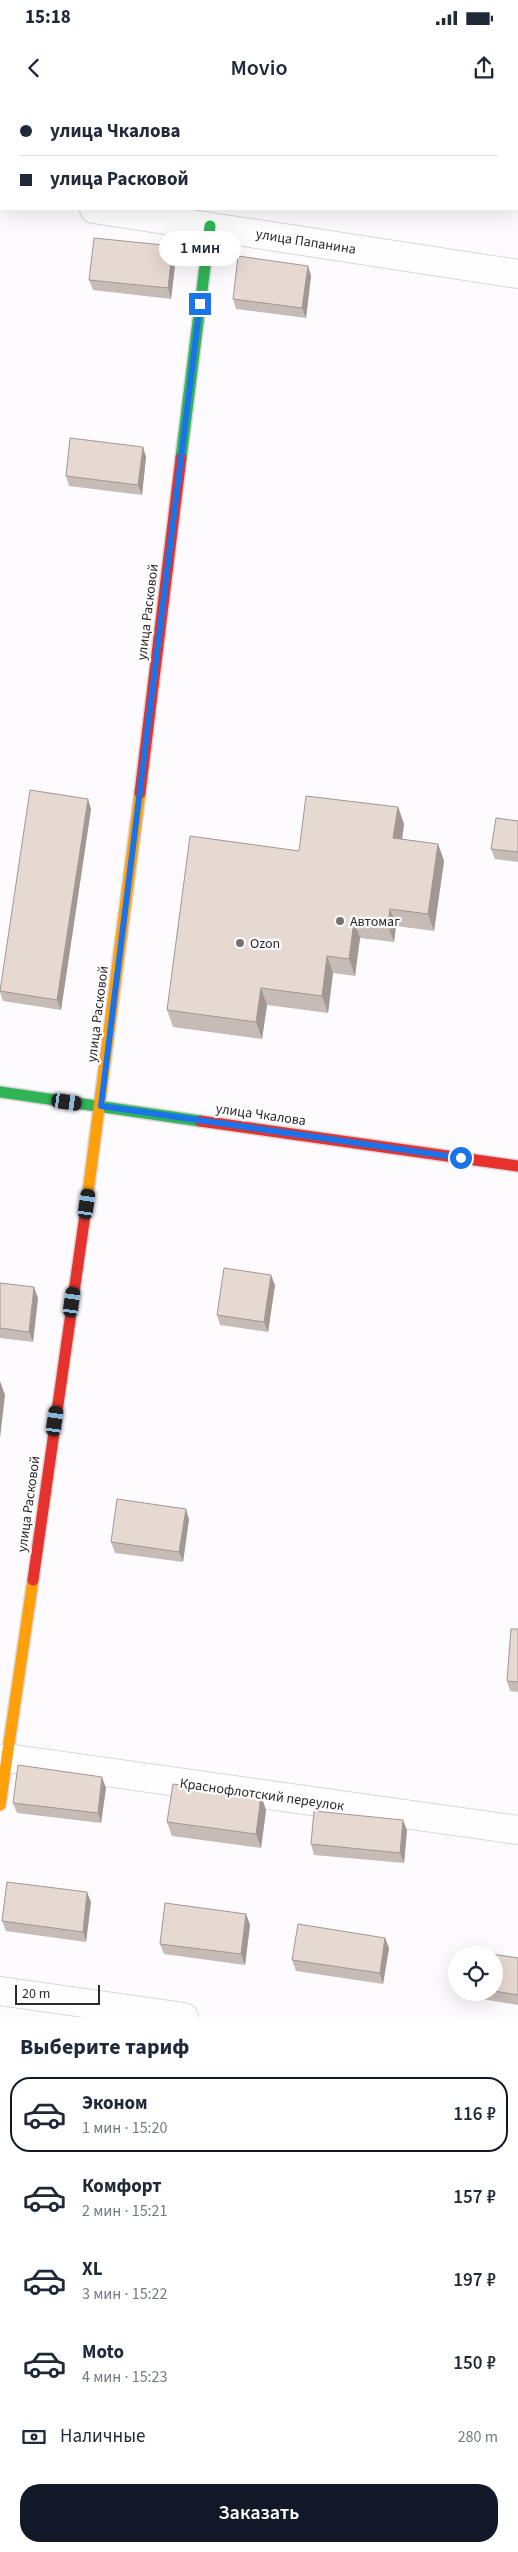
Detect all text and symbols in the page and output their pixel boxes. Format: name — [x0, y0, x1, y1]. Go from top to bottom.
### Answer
text: 15:18 — [25, 4, 71, 31]
text: Movio — [230, 52, 288, 84]
icon: back — [20, 54, 48, 82]
icon: share — [470, 54, 498, 82]
text: улица Чкалова — [50, 118, 181, 145]
text: улица Расковой — [50, 166, 189, 193]
street label: улица Папанина — [254, 224, 357, 260]
callout: 1 мин — [159, 232, 241, 266]
text: 1 мин — [180, 237, 220, 259]
route end — [189, 293, 211, 315]
street label: улица Расковой — [132, 563, 164, 662]
place label: Автомаг — [350, 912, 400, 932]
marker: Автомаг — [334, 915, 346, 927]
place label: Ozon — [250, 934, 280, 954]
marker: Ozon — [234, 937, 246, 949]
street label: улица Расковой — [82, 965, 114, 1064]
car — [51, 1092, 82, 1112]
street label: улица Чкалова — [214, 1099, 307, 1131]
route start — [450, 1147, 472, 1169]
car — [77, 1188, 96, 1220]
car — [62, 1286, 81, 1318]
car — [45, 1405, 64, 1437]
street label: улица Расковой — [12, 1455, 46, 1554]
street label: Краснофлотский переулок — [178, 1774, 345, 1816]
map controls — [448, 1946, 503, 2001]
button: locate — [448, 1946, 503, 2001]
scale bar — [15, 1982, 100, 2005]
text: 20 m — [22, 1984, 50, 2004]
text: Выберите тариф — [20, 2031, 190, 2063]
text: Эконом — [82, 2090, 148, 2117]
icon: car — [22, 2092, 67, 2137]
text: 116 ₽ — [453, 2101, 496, 2128]
text: 1 мин · 15:20 — [82, 2117, 168, 2139]
text: Комфорт — [82, 2173, 162, 2200]
icon: car — [22, 2175, 67, 2220]
text: 157 ₽ — [453, 2184, 496, 2211]
text: 2 мин · 15:21 — [82, 2200, 168, 2222]
text: XL — [82, 2256, 103, 2283]
icon: car — [22, 2258, 67, 2303]
text: 197 ₽ — [453, 2267, 496, 2294]
text: 3 мин · 15:22 — [82, 2283, 168, 2305]
text: Moto — [82, 2339, 124, 2366]
icon: car — [22, 2341, 67, 2386]
text: 150 ₽ — [453, 2350, 496, 2377]
text: 4 мин · 15:23 — [82, 2366, 168, 2388]
icon: cash — [20, 2423, 48, 2451]
text: Наличные — [60, 2423, 145, 2450]
text: 280 m — [458, 2426, 498, 2448]
button: Заказать — [20, 2484, 498, 2542]

